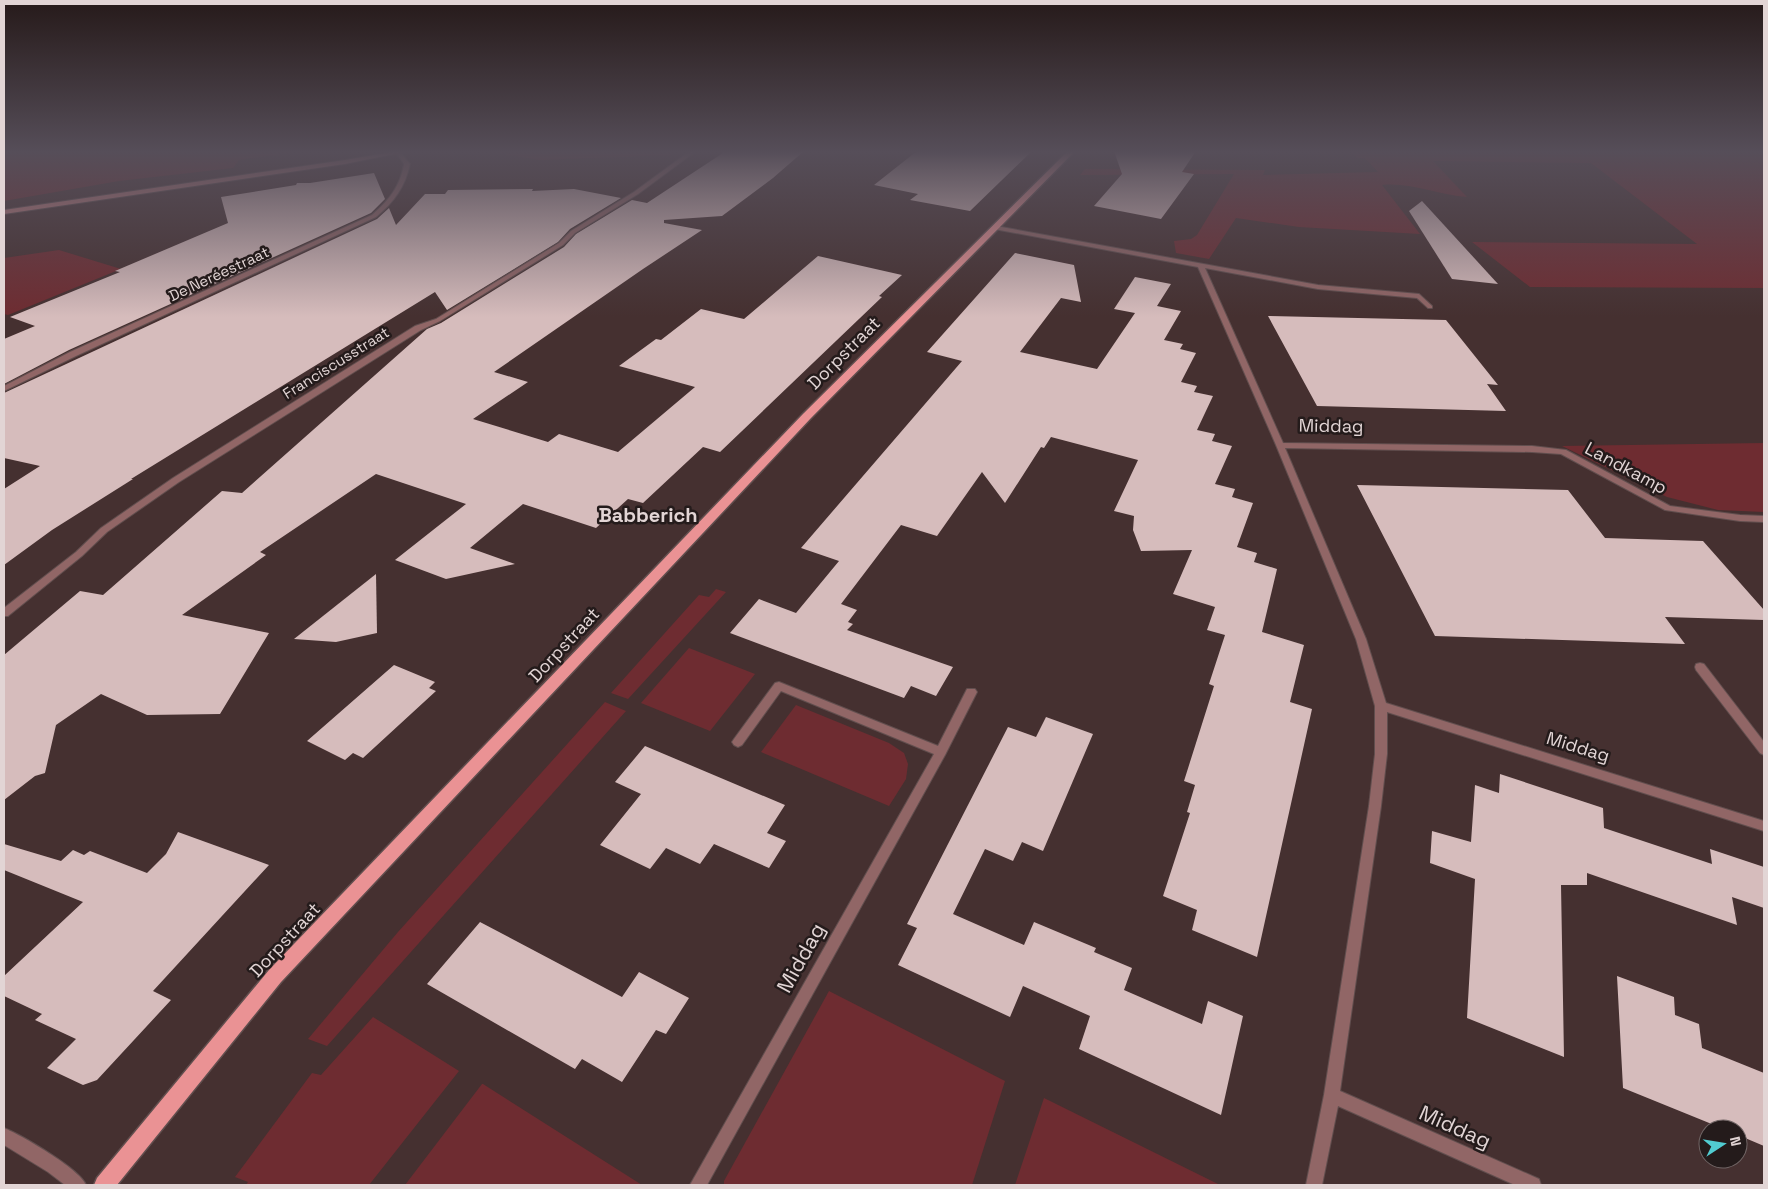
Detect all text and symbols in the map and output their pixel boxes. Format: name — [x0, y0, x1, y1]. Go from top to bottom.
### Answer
street label: De Neréestraat — [166, 242, 272, 305]
street label: Dorpstraat — [802, 311, 885, 394]
street label: Franciscusstraat — [279, 322, 392, 403]
street label: Middag — [1298, 413, 1364, 438]
street label: Landkamp — [1581, 436, 1671, 499]
district label: Babberich — [598, 502, 698, 528]
street label: Dorpstraat — [523, 602, 604, 687]
street label: Middag — [1544, 726, 1613, 767]
street label: Dorpstraat — [244, 897, 325, 982]
street label: Middag — [770, 918, 831, 997]
street label: Middag — [1415, 1099, 1495, 1154]
north arrow — [1698, 1119, 1748, 1169]
text: N — [1726, 1135, 1745, 1148]

